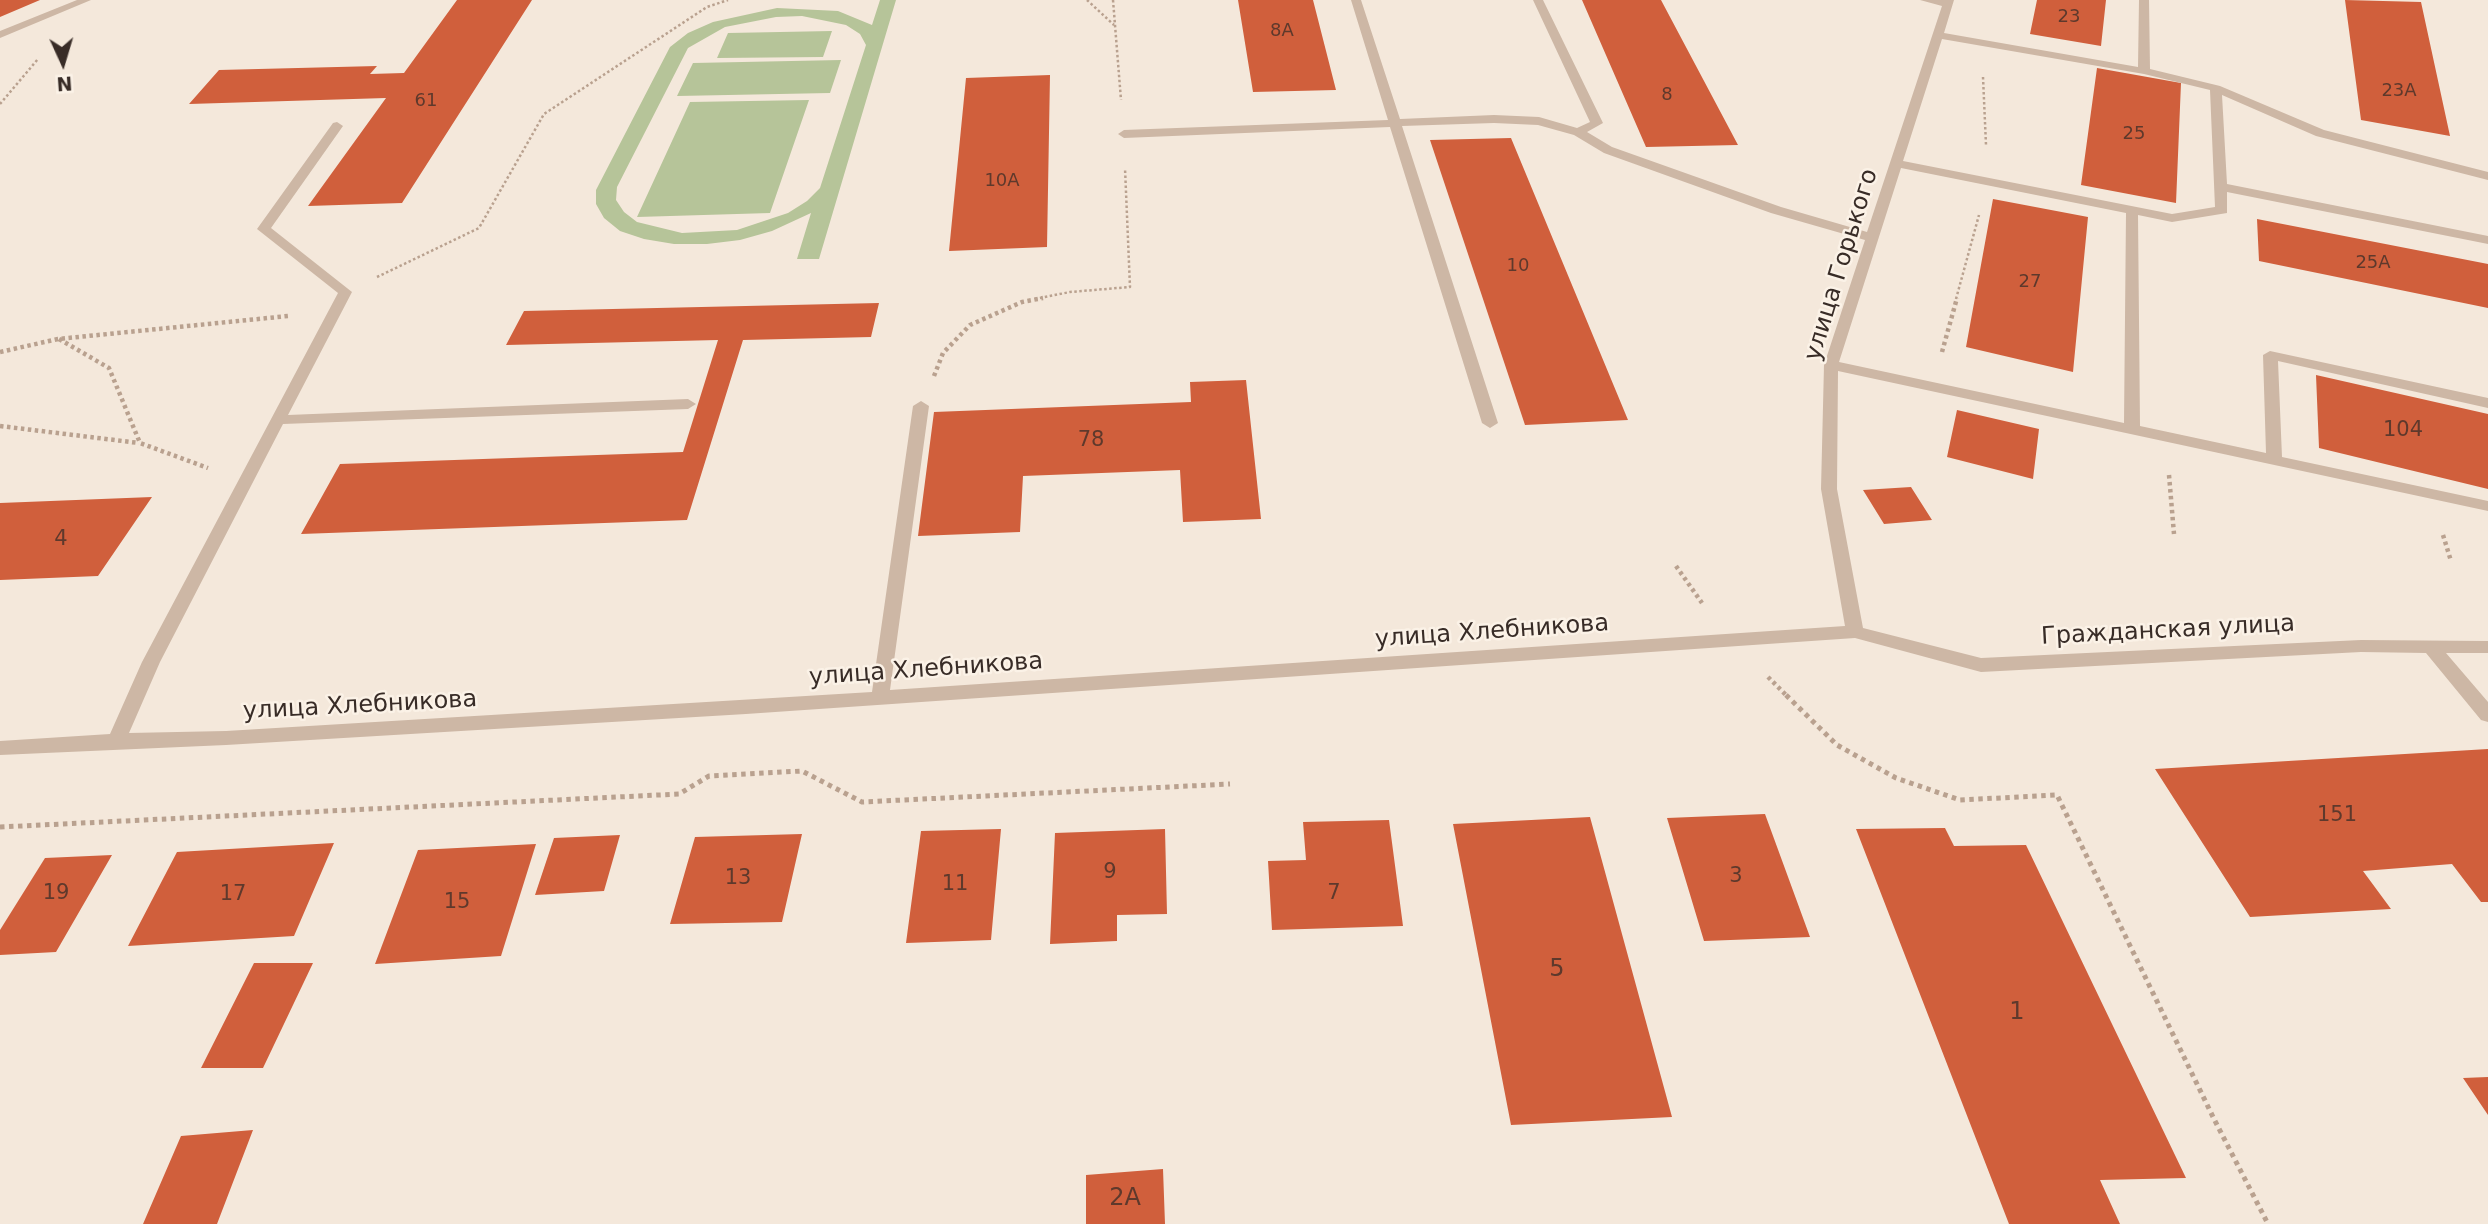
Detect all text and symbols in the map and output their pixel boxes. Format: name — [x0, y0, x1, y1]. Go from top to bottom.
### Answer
house number: 23 — [2058, 6, 2080, 28]
house number: 8А — [1270, 20, 1294, 42]
north arrow — [28, 28, 98, 98]
text: N — [56, 72, 73, 95]
house number: 23А — [2381, 80, 2417, 102]
house number: 8 — [1661, 84, 1673, 106]
house number: 61 — [415, 90, 437, 112]
house number: 25 — [2123, 123, 2145, 145]
street label: улица Горького — [1799, 166, 1885, 364]
house number: 10А — [984, 170, 1020, 192]
house number: 25А — [2355, 252, 2391, 274]
house number: 10 — [1507, 255, 1529, 277]
house number: 27 — [2019, 271, 2041, 293]
house number: 104 — [2383, 418, 2423, 444]
house number: 78 — [1078, 428, 1104, 454]
house number: 4 — [54, 527, 68, 553]
street label: улица Хлебникова — [1374, 609, 1610, 655]
street label: Гражданская улица — [2041, 610, 2295, 652]
street label: улица Хлебникова — [808, 647, 1044, 693]
street label: улица Хлебникова — [242, 685, 478, 727]
house number: 151 — [2317, 803, 2357, 829]
house number: 9 — [1103, 860, 1117, 886]
house number: 3 — [1729, 864, 1743, 890]
house number: 13 — [725, 866, 751, 892]
house number: 11 — [942, 872, 968, 898]
house number: 19 — [43, 881, 69, 907]
house number: 7 — [1327, 881, 1341, 907]
house number: 17 — [220, 882, 246, 908]
house number: 15 — [444, 890, 470, 916]
house number: 5 — [1549, 956, 1565, 984]
house number: 1 — [2009, 999, 2025, 1027]
house number: 2А — [1109, 1185, 1141, 1213]

